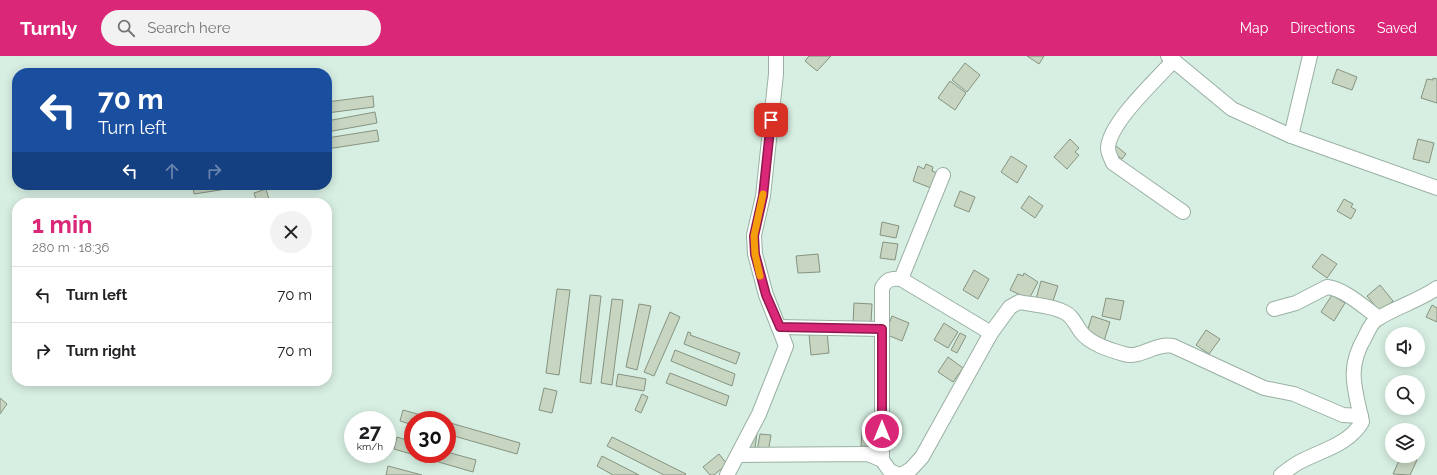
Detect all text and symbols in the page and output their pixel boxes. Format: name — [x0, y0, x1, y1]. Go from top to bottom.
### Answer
search box — [101, 10, 381, 46]
text: Turnly — [20, 17, 77, 39]
icon: search — [115, 17, 137, 39]
text: Search here — [147, 19, 231, 37]
text: Map — [1240, 20, 1268, 36]
text: Directions — [1290, 20, 1355, 36]
text: Saved — [1377, 20, 1417, 36]
text: 70 m — [98, 83, 164, 116]
icon: left — [32, 84, 84, 136]
pin — [754, 103, 788, 137]
icon: arrive — [760, 109, 782, 131]
text: Turn left — [98, 117, 167, 138]
icon: left — [119, 160, 141, 182]
icon: ahead — [161, 160, 183, 182]
icon: right — [203, 160, 225, 182]
text: 1 min — [32, 210, 93, 239]
button: close — [270, 211, 312, 253]
text: 280 m · 18:36 — [32, 240, 109, 255]
icon: left — [32, 284, 54, 306]
text: Turn left — [66, 286, 127, 304]
text: 70 m — [277, 286, 312, 304]
map controls — [1385, 327, 1425, 463]
button: sound — [1385, 327, 1425, 367]
icon: right — [32, 340, 54, 362]
text: Turn right — [66, 342, 136, 360]
text: 70 m — [277, 342, 312, 360]
button: search — [1385, 375, 1425, 415]
position arrow — [861, 410, 903, 452]
speed limit sign: 30 — [404, 411, 456, 463]
text: 27 — [359, 420, 381, 444]
button: layers — [1385, 423, 1425, 463]
text: km/h — [357, 441, 383, 452]

